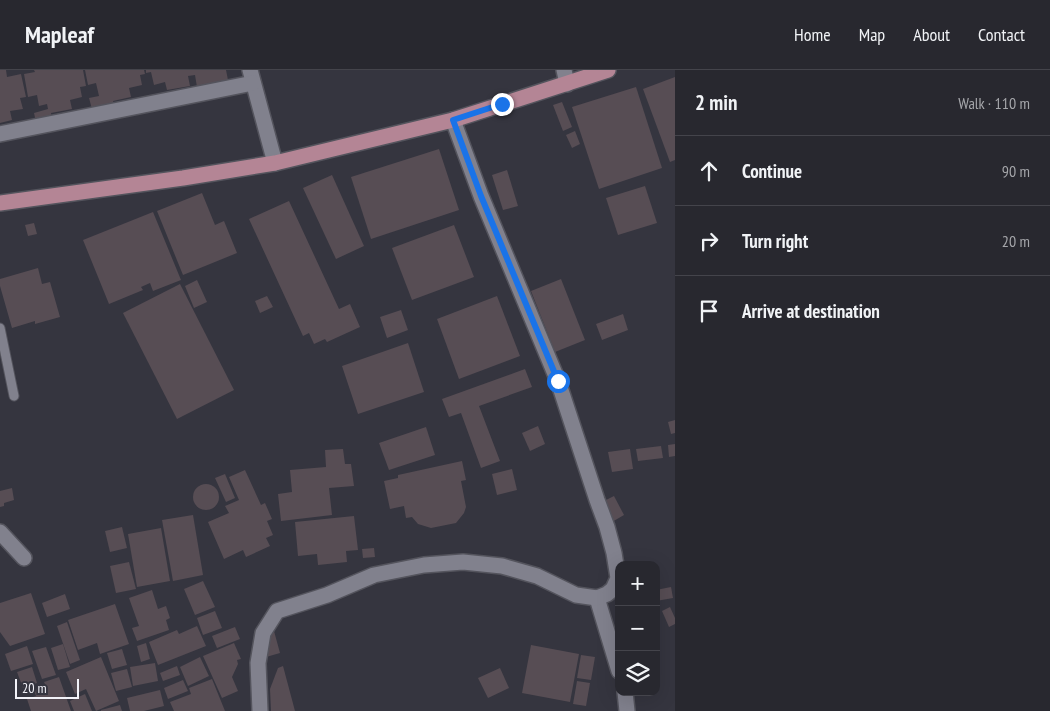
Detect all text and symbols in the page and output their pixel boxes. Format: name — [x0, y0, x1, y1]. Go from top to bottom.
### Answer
text: Mapleaf — [25, 19, 94, 50]
text: Home — [794, 23, 831, 46]
text: Map — [859, 23, 885, 46]
text: About — [913, 23, 950, 46]
text: Contact — [978, 23, 1025, 46]
text: 2 min — [695, 89, 737, 116]
route end — [491, 93, 514, 116]
text: Walk · 110 m — [958, 93, 1030, 113]
icon: ahead — [695, 157, 723, 185]
text: Continue — [742, 159, 802, 183]
text: 90 m — [1002, 161, 1030, 181]
icon: right — [695, 227, 723, 255]
text: Turn right — [742, 229, 808, 253]
text: 20 m — [1002, 231, 1030, 251]
icon: arrive — [695, 297, 723, 325]
text: Arrive at destination — [742, 299, 880, 323]
route start — [547, 370, 570, 393]
map controls — [615, 561, 660, 696]
button: + — [615, 561, 660, 606]
button: − — [615, 606, 660, 651]
button: layers — [615, 651, 660, 696]
scale bar — [15, 676, 79, 699]
text: 20 m — [22, 679, 47, 697]

